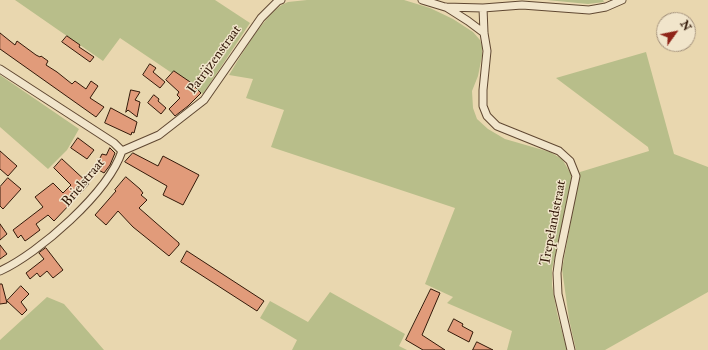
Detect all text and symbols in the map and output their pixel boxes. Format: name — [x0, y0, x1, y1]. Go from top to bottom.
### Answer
north arrow — [656, 12, 696, 52]
text: N — [678, 18, 694, 33]
street label: Patrijzenstraat — [184, 22, 246, 98]
street label: Brielstraat — [59, 155, 109, 211]
street label: Trepelandstraat — [537, 179, 571, 267]

